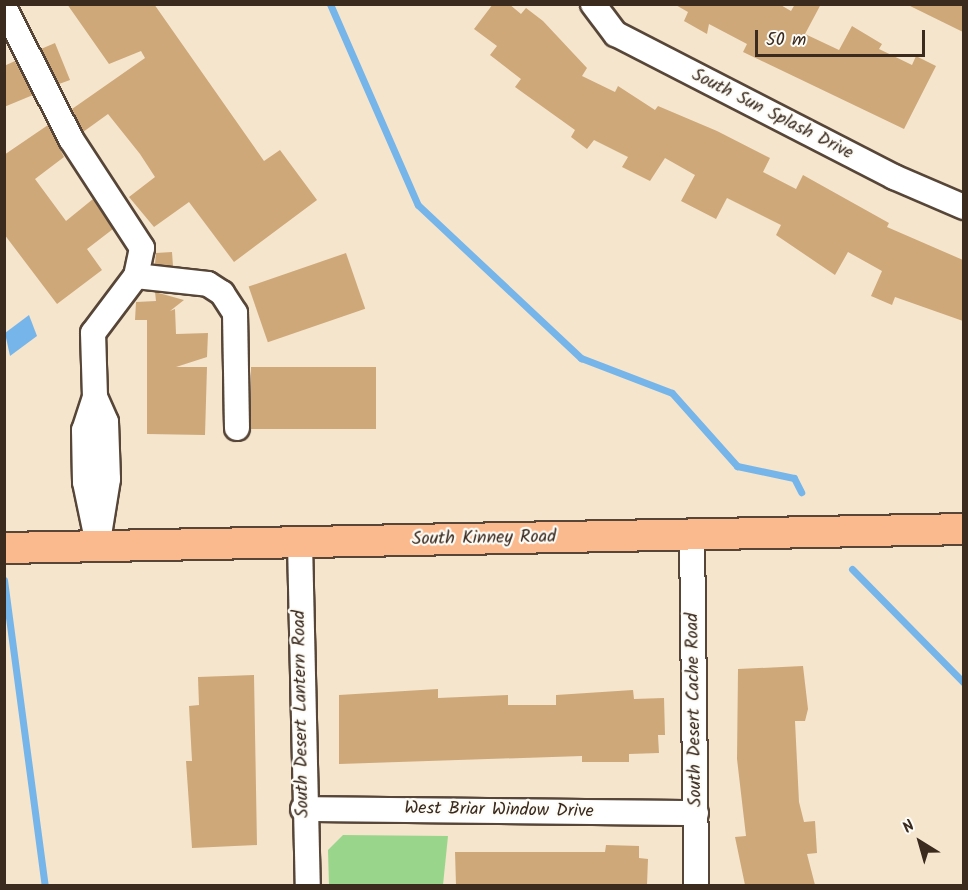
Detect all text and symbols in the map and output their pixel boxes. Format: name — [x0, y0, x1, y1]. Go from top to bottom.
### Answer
scale bar — [758, 18, 928, 56]
text: 50 m — [766, 26, 806, 55]
street label: South Sun Splash Drive — [688, 65, 856, 165]
street label: South Kinney Road — [412, 527, 556, 551]
street label: South Desert Lantern Road — [289, 610, 315, 818]
street label: South Desert Cache Road — [683, 613, 707, 807]
street label: West Briar Window Drive — [404, 799, 594, 823]
north arrow — [890, 812, 950, 872]
text: N — [897, 814, 920, 840]

